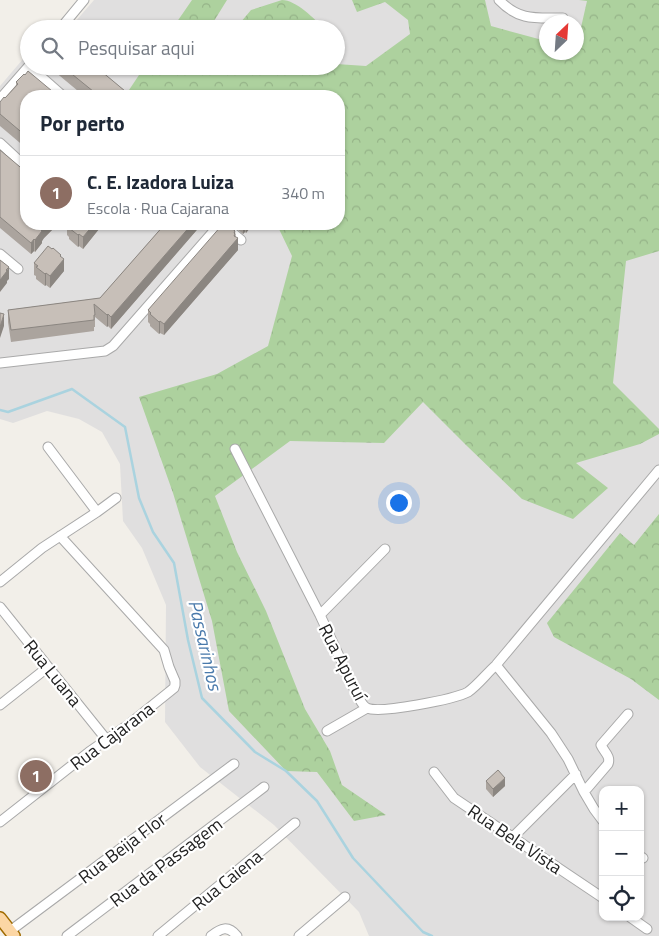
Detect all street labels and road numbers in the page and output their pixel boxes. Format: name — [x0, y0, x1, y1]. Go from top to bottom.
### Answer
street label: Rua Apuruí — [312, 619, 375, 707]
street label: Rua Luana — [18, 634, 88, 712]
street label: Rua Cajarana — [64, 695, 160, 777]
street label: Rua Bela Vista — [462, 797, 568, 881]
street label: Rua Beija Flor — [72, 806, 172, 890]
street label: Rua da Passagem — [104, 811, 228, 913]
street label: Rua Caiena — [186, 843, 268, 917]

